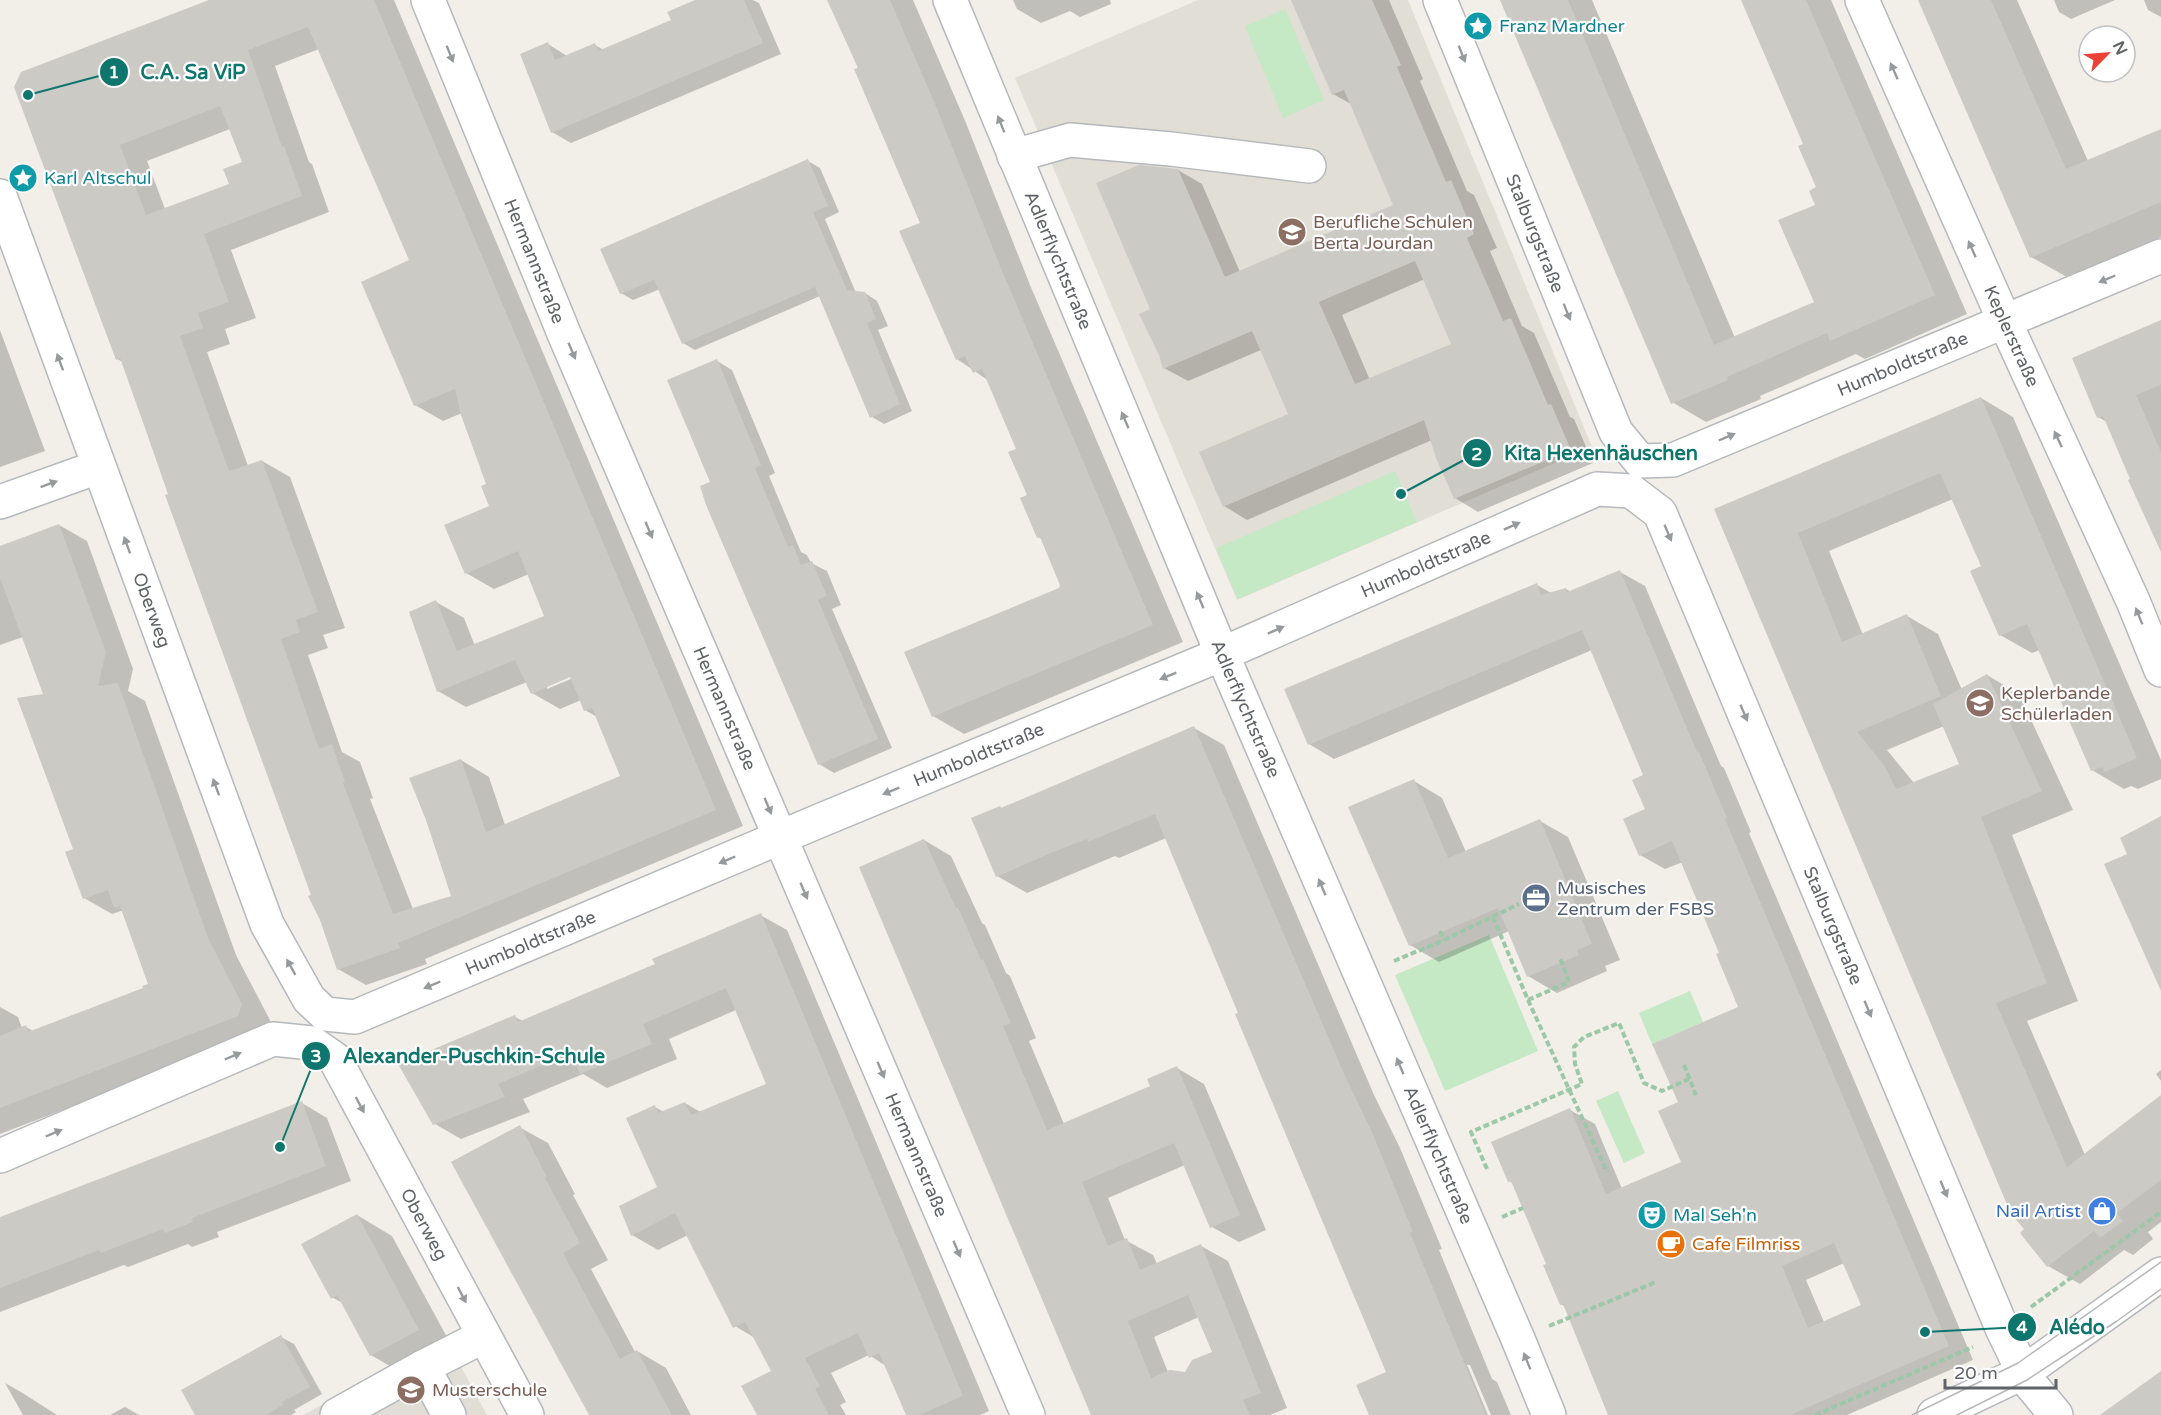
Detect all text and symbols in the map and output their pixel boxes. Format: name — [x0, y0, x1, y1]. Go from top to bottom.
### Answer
place icon: Franz Mardner — [1462, 10, 1494, 42]
place label: Franz Mardner — [1499, 15, 1625, 37]
north arrow — [2077, 24, 2137, 84]
text: N — [2108, 38, 2131, 58]
one-way arrow — [446, 45, 455, 63]
one-way arrow — [1458, 45, 1467, 63]
callout: C.A. Sa ViP — [99, 53, 258, 91]
text: 1 — [108, 61, 120, 83]
text: C.A. Sa ViP — [140, 61, 246, 85]
one-way arrow — [1889, 62, 1898, 79]
one-way arrow — [996, 114, 1006, 132]
place icon: Karl Altschul — [7, 162, 39, 194]
place label: Karl Altschul — [44, 167, 151, 189]
street label: Stalburgstraße — [1501, 171, 1569, 296]
street label: Adlerflychtstraße — [1020, 188, 1097, 333]
street label: Hermannstraße — [499, 196, 570, 327]
place label: Berufliche Schulen Berta Jourdan — [1313, 211, 1473, 254]
school or university icon: Berufliche Schulen Berta Jourdan — [1276, 216, 1308, 248]
one-way arrow — [1968, 241, 1977, 258]
one-way arrow — [2098, 274, 2116, 284]
street label: Keplerstraße — [1979, 282, 2044, 390]
one-way arrow — [1562, 304, 1572, 322]
street label: Humboldtstraße — [1834, 327, 1971, 401]
one-way arrow — [567, 343, 577, 361]
one-way arrow — [55, 353, 65, 371]
one-way arrow — [1119, 411, 1129, 429]
one-way arrow — [2054, 430, 2063, 447]
one-way arrow — [1718, 432, 1736, 441]
callout: Kita Hexenhäuschen — [1462, 434, 1710, 472]
text: Kita Hexenhäuschen — [1504, 442, 1698, 466]
text: 2 — [1471, 443, 1483, 465]
one-way arrow — [40, 479, 58, 489]
one-way arrow — [644, 522, 654, 540]
one-way arrow — [1503, 522, 1520, 531]
one-way arrow — [1663, 525, 1673, 543]
street label: Humboldtstraße — [1357, 526, 1494, 603]
one-way arrow — [122, 536, 132, 554]
street label: Oberweg — [128, 569, 176, 651]
one-way arrow — [1195, 591, 1204, 609]
one-way arrow — [2134, 607, 2143, 625]
one-way arrow — [1267, 626, 1284, 635]
street label: Adlerflychtstraße — [1206, 637, 1285, 781]
street label: Hermannstraße — [688, 643, 761, 774]
one-way arrow — [1159, 672, 1177, 681]
place label: Keplerbande Schülerladen — [2001, 682, 2112, 725]
school or university icon: Keplerbande Schülerladen — [1964, 687, 1996, 719]
one-way arrow — [1739, 705, 1749, 723]
street label: Humboldtstraße — [910, 718, 1047, 792]
one-way arrow — [211, 778, 221, 796]
one-way arrow — [882, 787, 900, 796]
one-way arrow — [763, 797, 773, 815]
one-way arrow — [718, 855, 736, 865]
street label: Stalburgstraße — [1799, 863, 1868, 988]
place label: Musisches Zentrum der FSBS — [1557, 877, 1714, 920]
one-way arrow — [1317, 878, 1327, 896]
one-way arrow — [799, 882, 809, 900]
office icon: Musisches Zentrum der FSBS — [1520, 882, 1552, 914]
street label: Humboldtstraße — [462, 906, 599, 980]
one-way arrow — [286, 958, 296, 975]
one-way arrow — [422, 980, 440, 990]
one-way arrow — [1863, 1001, 1873, 1019]
callout: Alexander-Puschkin-Schule — [301, 1037, 617, 1075]
text: 3 — [310, 1045, 322, 1067]
text: Alexander-Puschkin-Schule — [343, 1045, 605, 1069]
one-way arrow — [224, 1051, 242, 1060]
one-way arrow — [1394, 1057, 1404, 1075]
one-way arrow — [877, 1061, 886, 1079]
street label: Adlerflychtstraße — [1399, 1083, 1478, 1227]
street label: Hermannstraße — [880, 1090, 953, 1220]
one-way arrow — [355, 1096, 365, 1113]
one-way arrow — [45, 1128, 63, 1138]
one-way arrow — [1940, 1180, 1949, 1198]
street label: Oberweg — [396, 1184, 452, 1264]
shop icon: Nail Artist — [2086, 1195, 2118, 1227]
theatre icon: Mal Seh'n — [1636, 1199, 1668, 1231]
place label: Nail Artist — [1996, 1200, 2081, 1222]
place label: Mal Seh'n — [1673, 1204, 1757, 1226]
cafe icon: Cafe Filmriss — [1655, 1228, 1687, 1260]
place label: Cafe Filmriss — [1692, 1233, 1801, 1255]
one-way arrow — [953, 1241, 962, 1258]
one-way arrow — [457, 1287, 467, 1304]
callout: Alédo — [2007, 1308, 2117, 1346]
text: 4 — [2016, 1316, 2028, 1338]
text: Alédo — [2049, 1316, 2105, 1340]
one-way arrow — [1522, 1351, 1532, 1369]
scale bar — [1945, 1352, 2056, 1390]
text: 20 m — [1954, 1362, 1998, 1384]
school or university icon: Musterschule — [395, 1374, 427, 1406]
place label: Musterschule — [432, 1379, 547, 1401]

